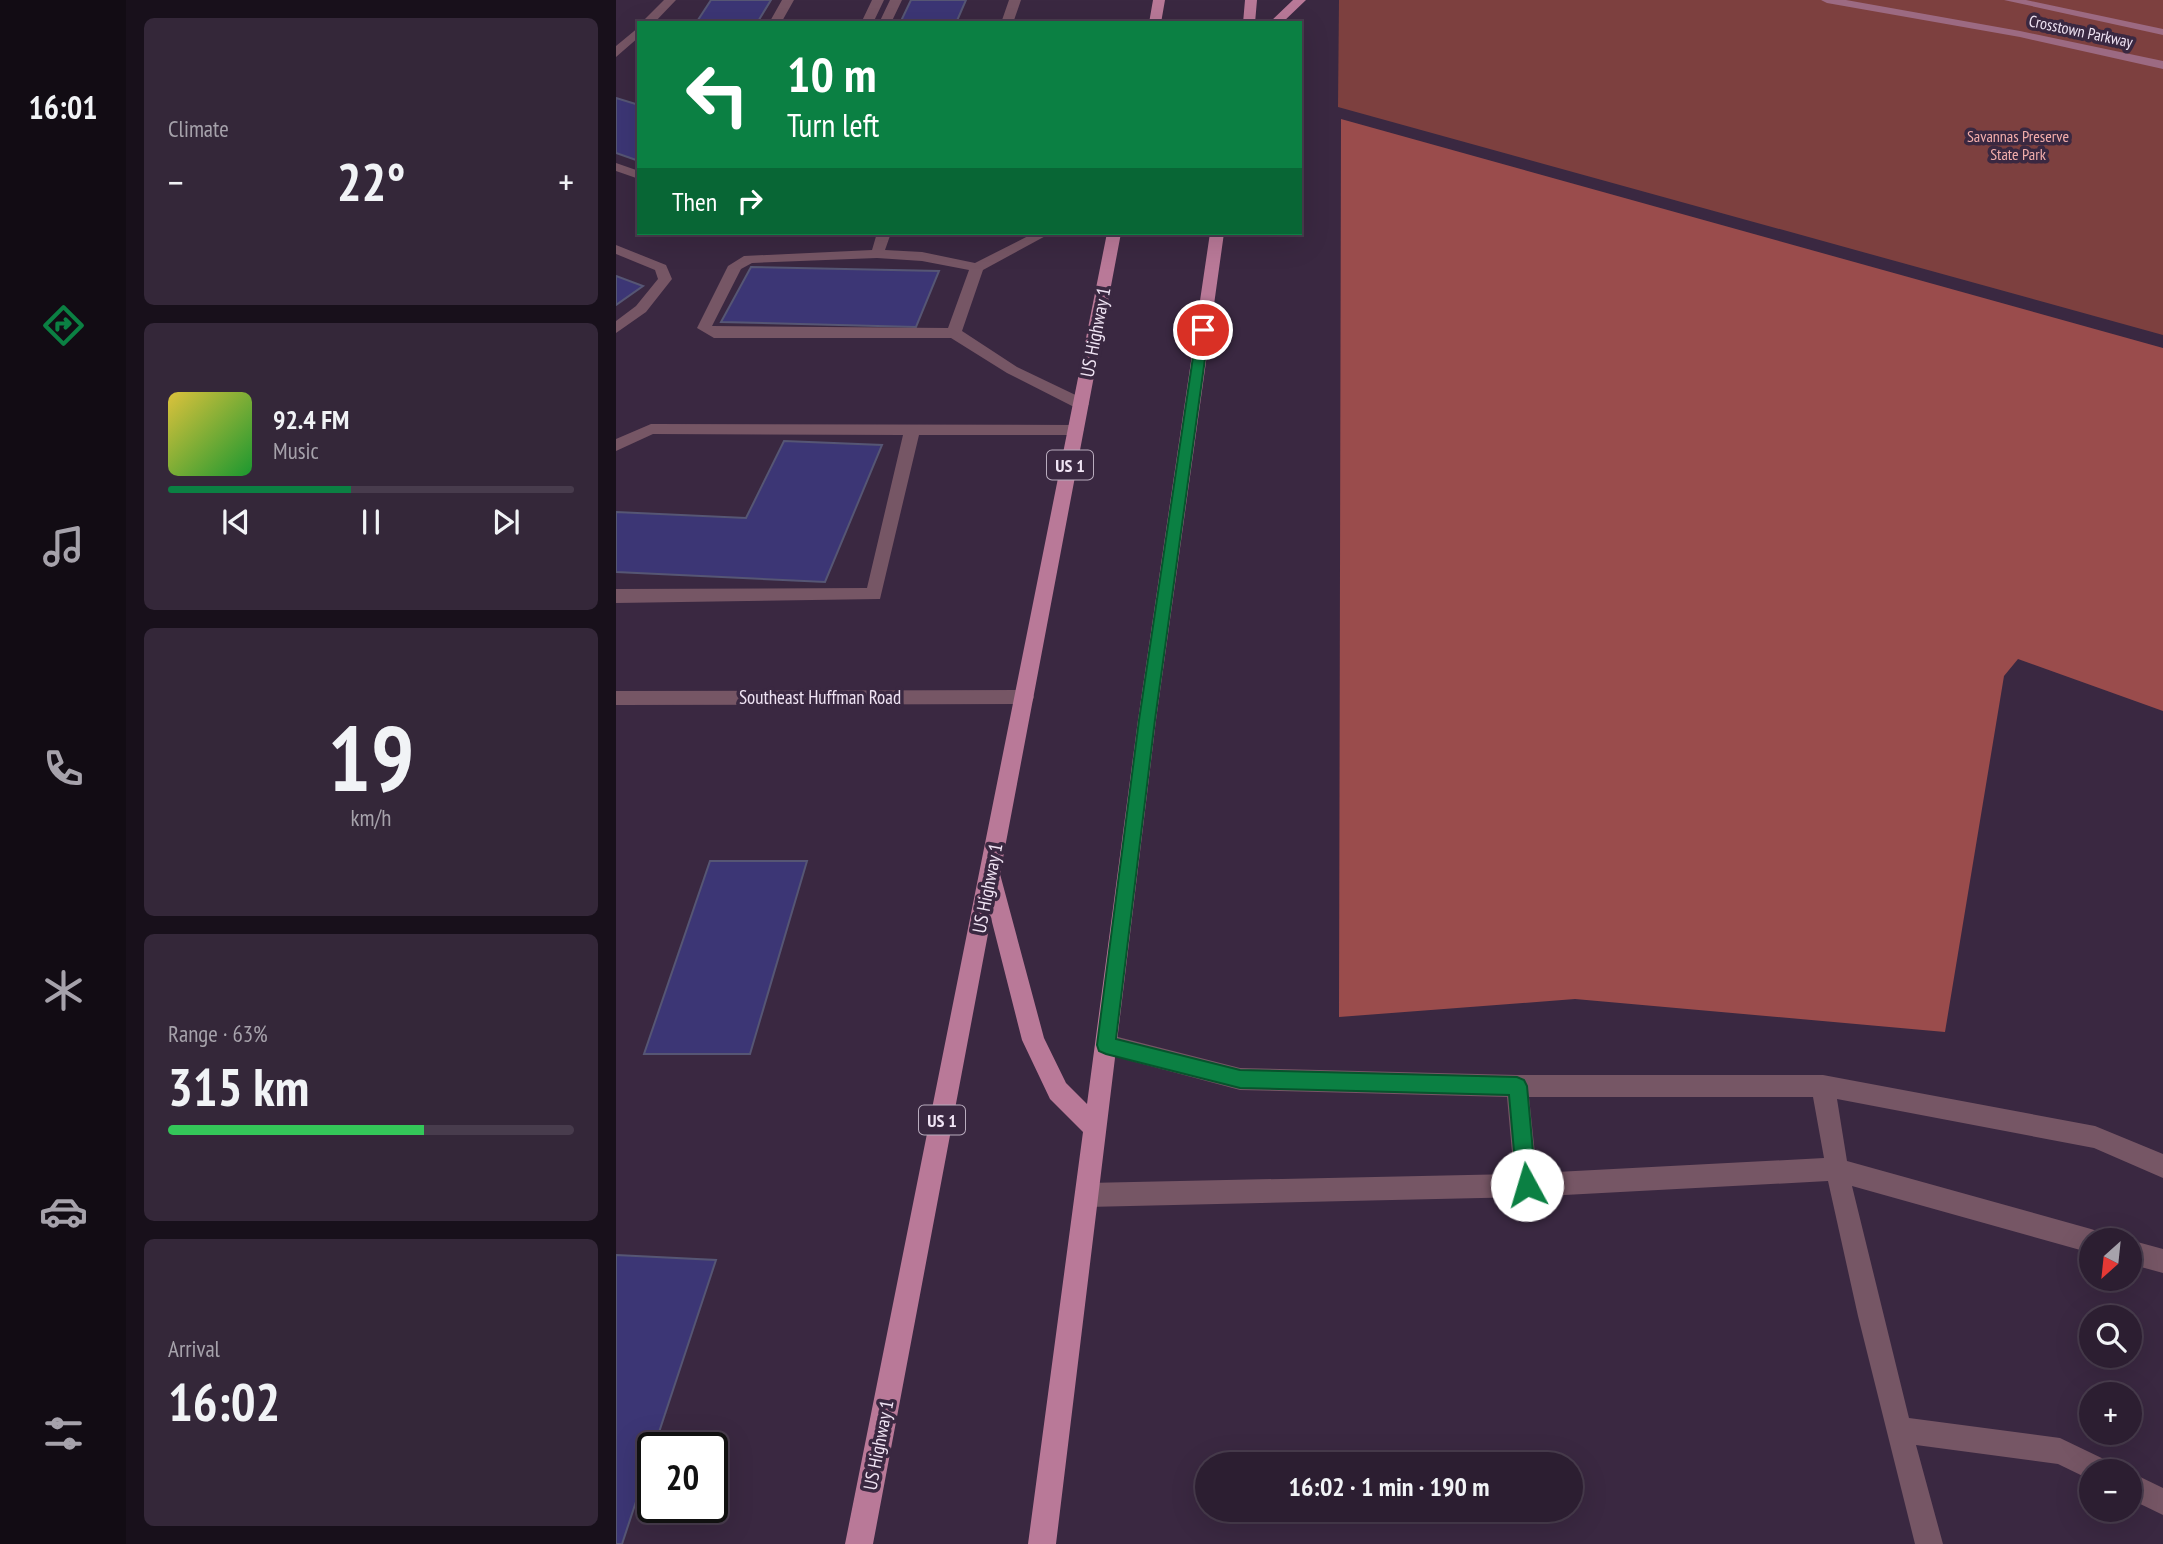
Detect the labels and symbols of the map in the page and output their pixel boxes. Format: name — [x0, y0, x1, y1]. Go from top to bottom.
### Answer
street label: Crosstown Parkway — [2027, 10, 2135, 52]
park label: Savannas Preserve State Park — [1967, 126, 2069, 164]
street label: US Highway 1 — [1075, 285, 1115, 379]
pin — [1173, 300, 1233, 360]
road number: US 1 — [1047, 450, 1093, 480]
street label: Southeast Huffman Road — [739, 685, 901, 709]
street label: US Highway 1 — [967, 841, 1007, 935]
road number: US 1 — [919, 1106, 965, 1134]
position arrow — [1490, 1148, 1564, 1222]
north arrow — [2079, 1228, 2142, 1292]
street label: US Highway 1 — [858, 1398, 898, 1492]
speed limit sign: 20 — [637, 1432, 728, 1523]

